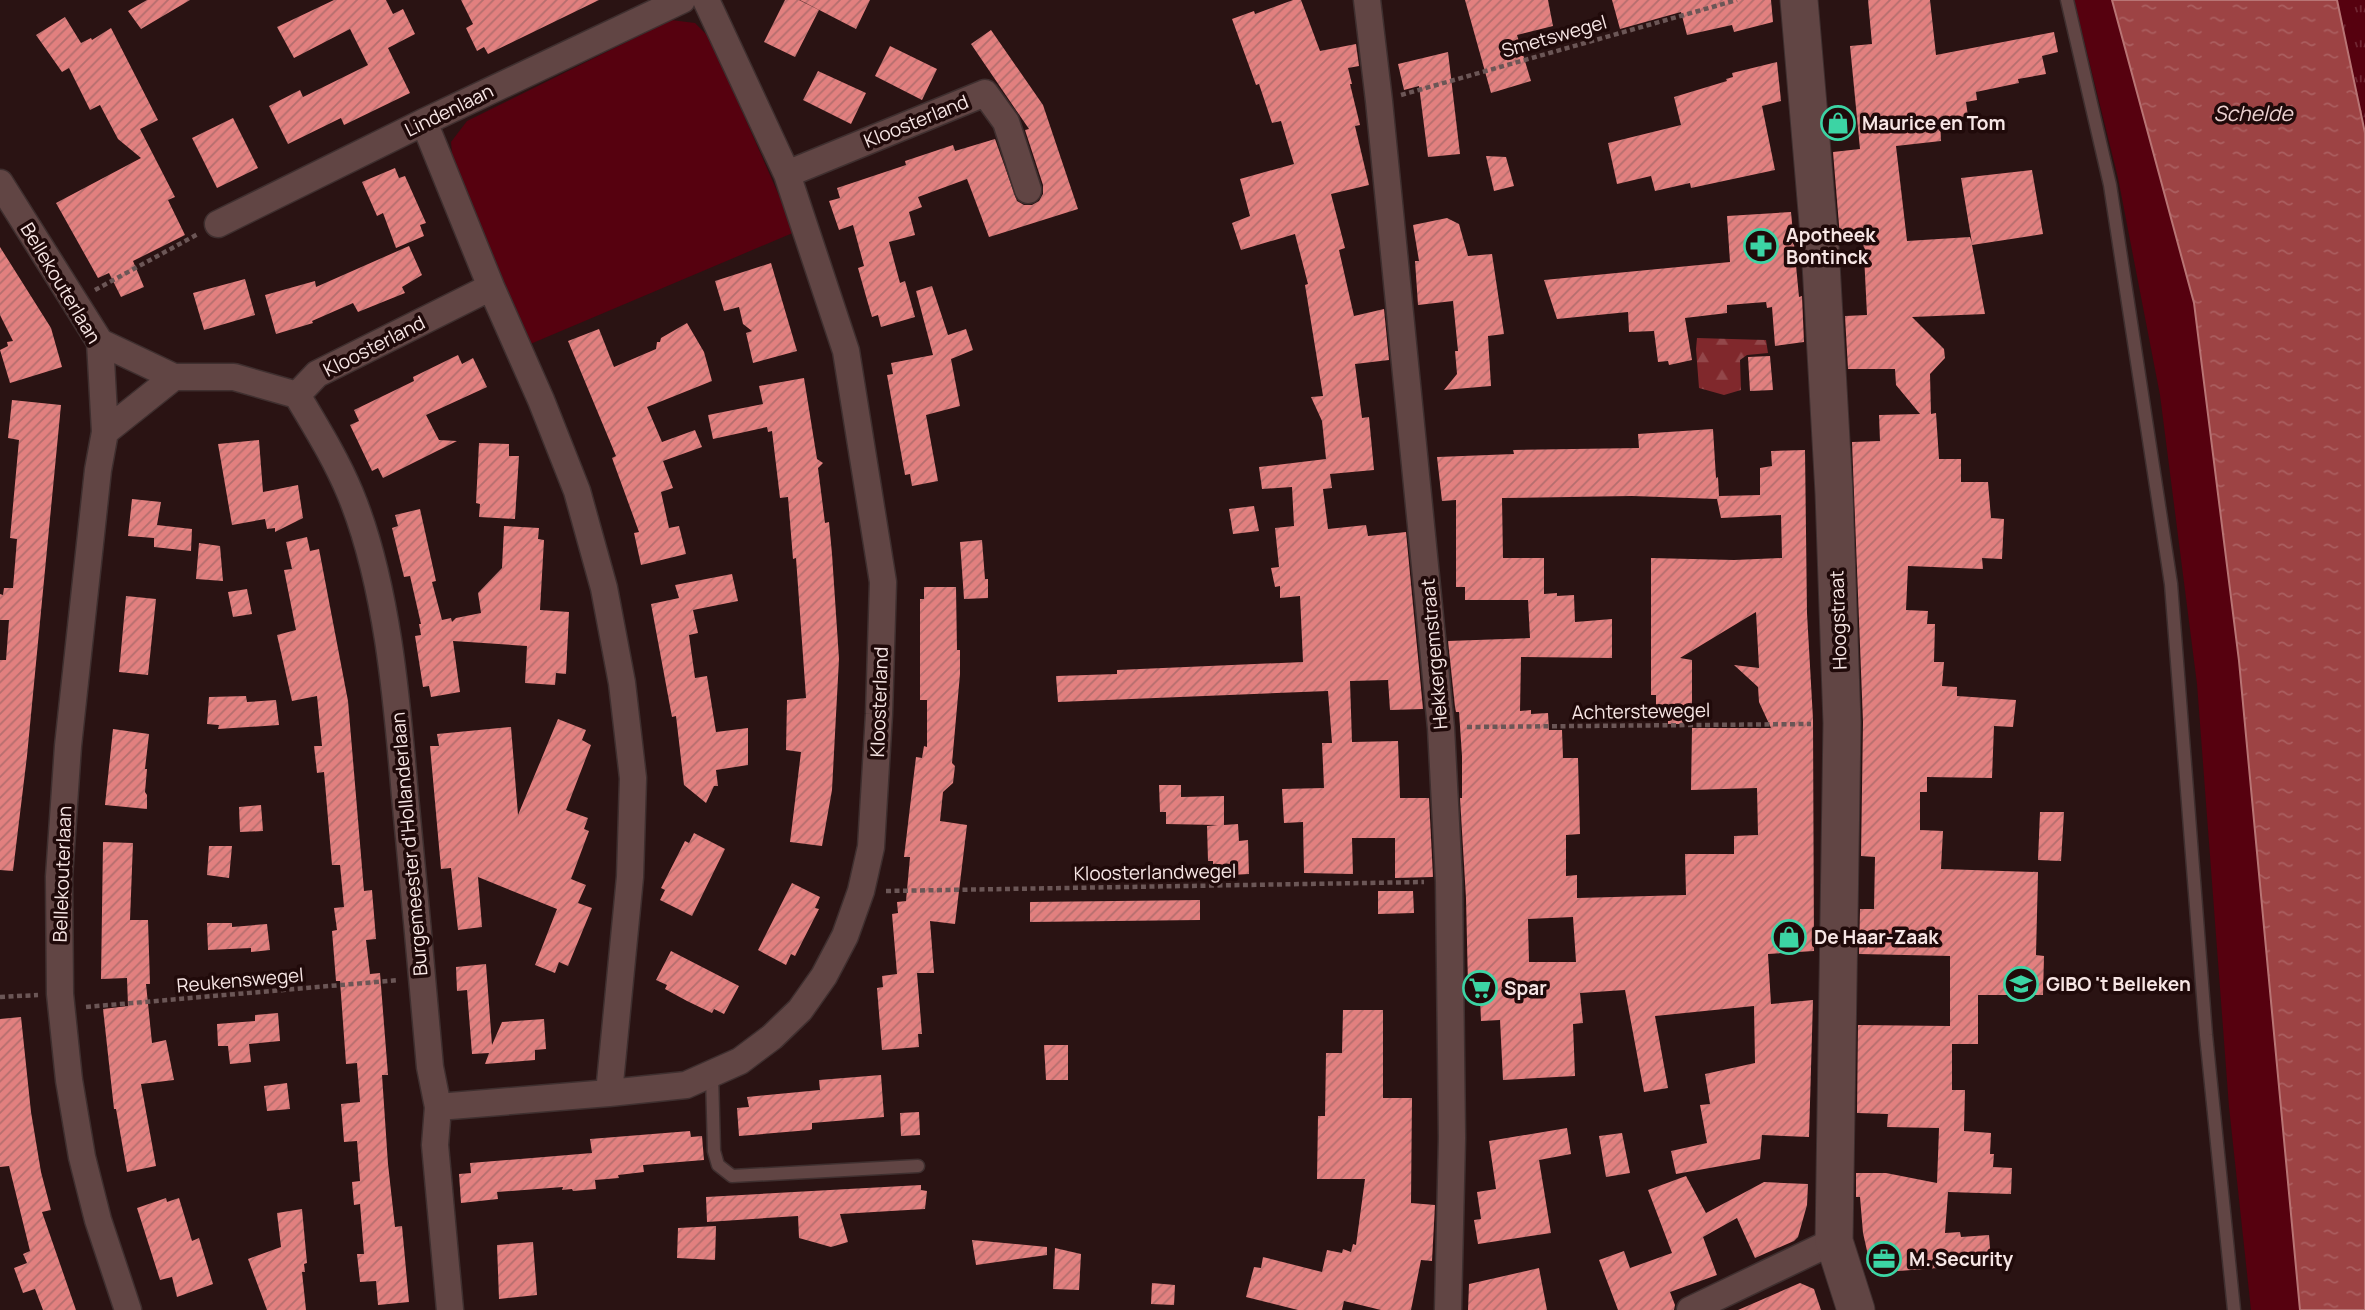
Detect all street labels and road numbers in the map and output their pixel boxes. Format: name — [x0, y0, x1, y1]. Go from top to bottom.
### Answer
street label: Smetswegel — [1498, 9, 1610, 63]
street label: Lindenlaan — [400, 77, 498, 143]
street label: Kloosterland — [860, 88, 972, 154]
street label: Bellekouterlaan — [15, 218, 107, 348]
street label: Kloosterland — [319, 309, 429, 383]
street label: Hoogstraat — [1823, 570, 1853, 670]
street label: Hekkergemstraat — [1414, 577, 1454, 731]
street label: Kloosterland — [864, 646, 894, 758]
street label: Achterstewegel — [1571, 697, 1711, 725]
street label: Burgemeester d'Hollanderlaan — [385, 711, 433, 977]
street label: Bellekouterlaan — [47, 805, 77, 943]
street label: Kloosterlandwegel — [1073, 858, 1237, 886]
street label: Reukenswegel — [175, 961, 305, 999]

